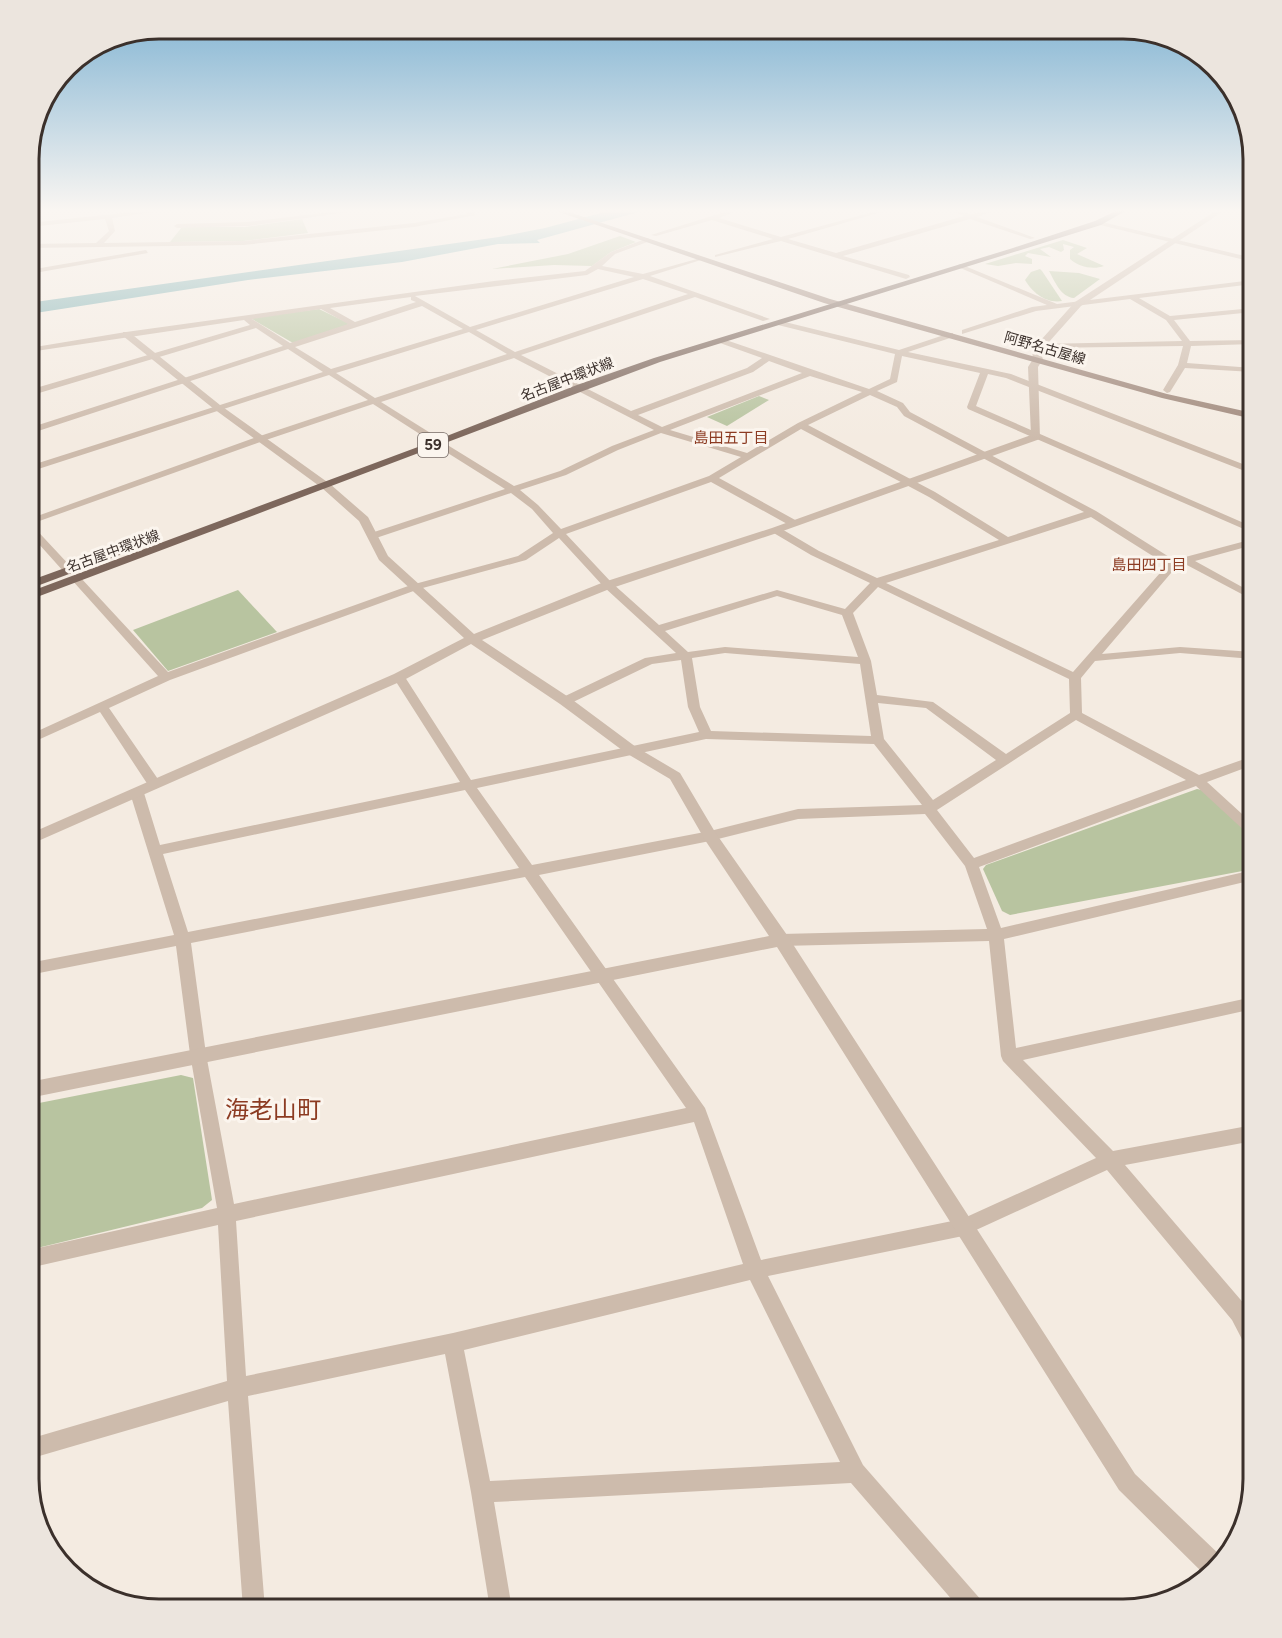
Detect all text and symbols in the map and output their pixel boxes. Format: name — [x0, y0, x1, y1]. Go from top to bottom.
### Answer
street label: 阿野名古屋線 — [1002, 329, 1088, 368]
street label: 名古屋中環状線 — [518, 354, 616, 405]
district label: 島田五丁目 — [693, 429, 769, 447]
road number: 59 — [418, 433, 448, 457]
street label: 名古屋中環状線 — [64, 527, 162, 576]
district label: 島田四丁目 — [1111, 556, 1187, 574]
district label: 海老山町 — [225, 1095, 321, 1124]

